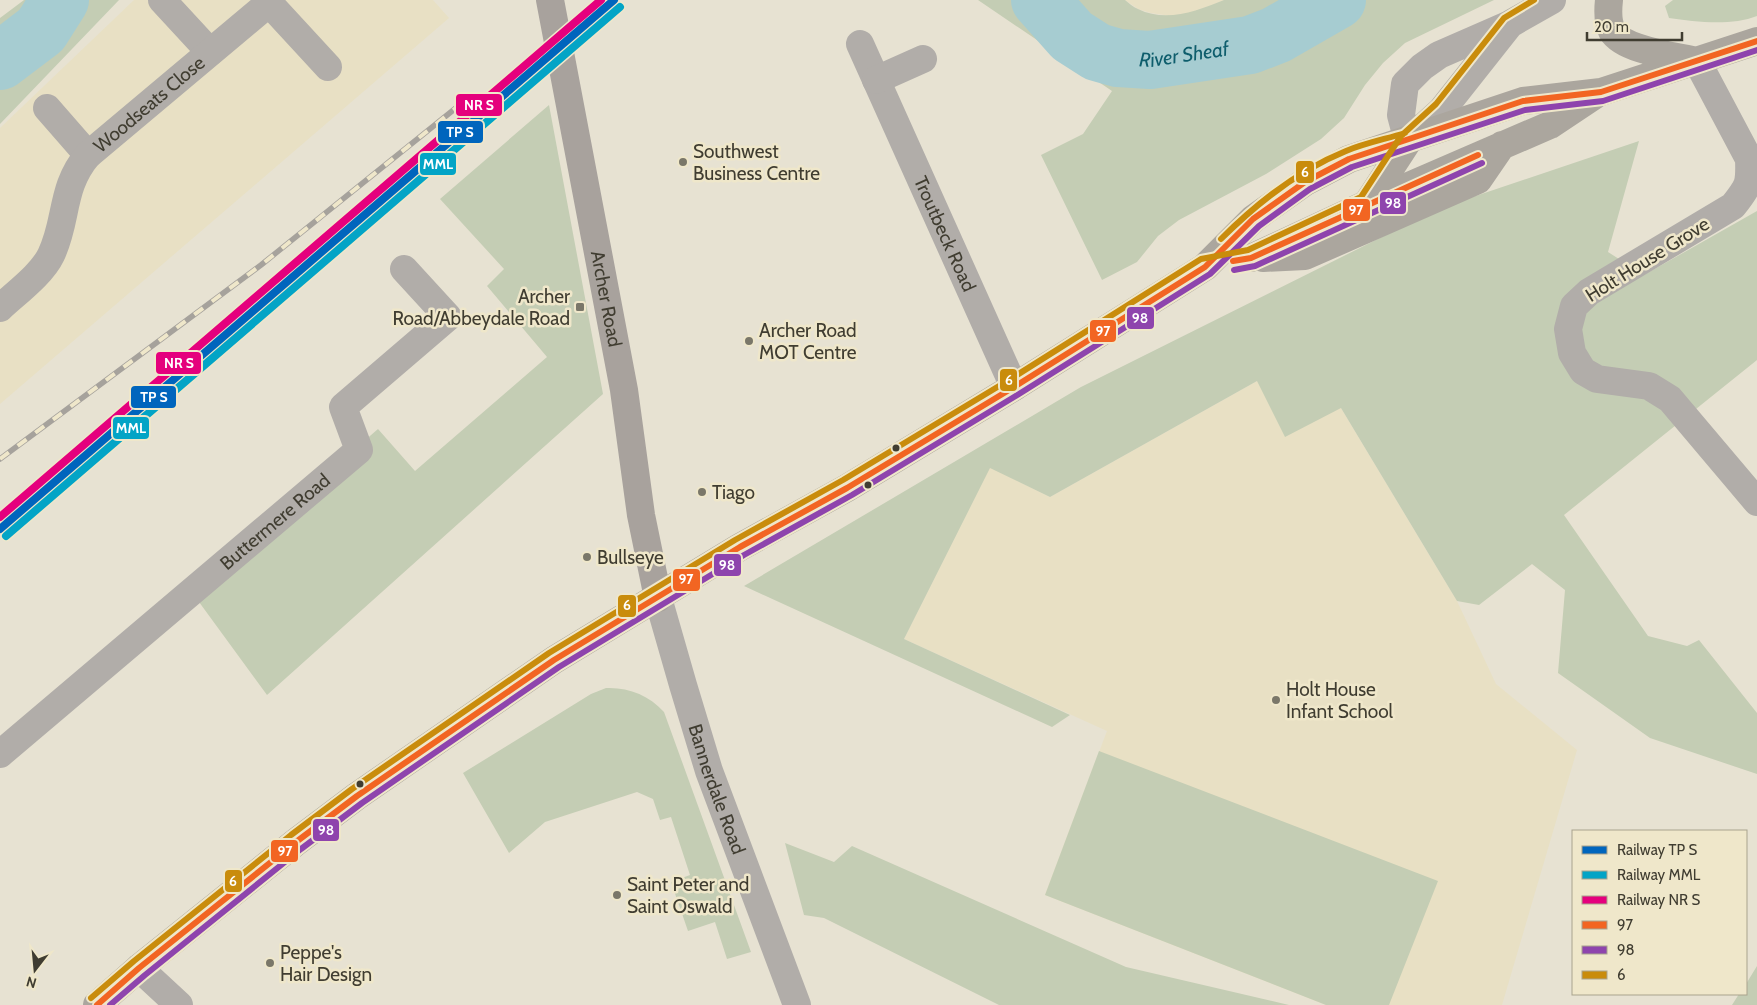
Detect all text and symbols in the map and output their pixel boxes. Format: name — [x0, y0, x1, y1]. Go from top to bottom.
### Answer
scale bar — [1587, 10, 1682, 42]
text: 20 m — [1594, 18, 1629, 36]
water label: River Sheaf — [1138, 36, 1232, 72]
street label: Woodseats Close — [89, 51, 210, 158]
line badge: NR S — [455, 93, 503, 117]
text: NR S — [464, 96, 494, 114]
line badge: TP S — [437, 120, 484, 144]
text: TP S — [446, 123, 474, 141]
place label: Southwest Business Centre — [693, 140, 820, 185]
line badge: MML — [419, 152, 457, 176]
text: MML — [423, 155, 453, 173]
marker: Southwest Business Centre — [677, 156, 689, 168]
line badge: 6 — [1295, 160, 1315, 184]
text: 6 — [1301, 163, 1309, 181]
street label: Troutbeck Road — [909, 173, 981, 295]
line badge: 98 — [1379, 191, 1407, 215]
text: 98 — [1385, 194, 1401, 212]
line badge: 97 — [1342, 198, 1371, 222]
text: 97 — [1348, 201, 1364, 219]
street label: Holt House Grove — [1581, 212, 1714, 307]
street label: Archer Road — [586, 249, 627, 349]
place label: Archer Road/Abbeydale Road — [392, 285, 570, 330]
marker: Archer Road/Abbeydale Road — [574, 301, 586, 313]
line badge: 98 — [1126, 306, 1155, 330]
text: 98 — [1132, 309, 1148, 327]
place label: Archer Road MOT Centre — [759, 319, 857, 364]
line badge: 97 — [1089, 319, 1117, 343]
text: 97 — [1095, 322, 1111, 340]
marker: Archer Road MOT Centre — [743, 335, 755, 347]
line badge: NR S — [155, 351, 202, 375]
text: NR S — [164, 354, 194, 372]
line badge: 6 — [999, 368, 1018, 392]
text: 6 — [1005, 371, 1013, 389]
line badge: TP S — [130, 385, 177, 409]
text: TP S — [140, 388, 168, 406]
line badge: MML — [112, 416, 150, 440]
text: MML — [116, 419, 146, 437]
unlabelled marker — [891, 443, 901, 453]
street label: Buttermere Road — [215, 469, 335, 575]
unlabelled marker — [863, 480, 873, 490]
place label: Tiago — [712, 481, 755, 504]
marker: Tiago — [696, 486, 708, 498]
place label: Bullseye — [597, 546, 664, 569]
marker: Bullseye — [581, 551, 593, 563]
line badge: 98 — [713, 553, 742, 577]
text: 98 — [719, 556, 735, 574]
line badge: 97 — [672, 568, 701, 592]
text: 97 — [678, 570, 694, 588]
line badge: 6 — [617, 594, 637, 618]
text: 6 — [623, 596, 631, 614]
place label: Holt House Infant School — [1286, 678, 1394, 723]
marker: Holt House Infant School — [1270, 694, 1282, 706]
street label: Bannerdale Road — [683, 721, 750, 857]
unlabelled marker — [355, 779, 365, 789]
line badge: 98 — [312, 818, 340, 842]
text: 98 — [318, 821, 334, 839]
legend — [1572, 830, 1747, 995]
line badge: 97 — [270, 839, 299, 863]
text: Railway TP S — [1617, 841, 1697, 859]
text: 97 — [277, 842, 293, 860]
text: Railway MML — [1617, 866, 1701, 884]
line badge: 6 — [224, 869, 243, 893]
text: 6 — [229, 872, 237, 890]
place label: Saint Peter and Saint Oswald — [627, 873, 749, 918]
marker: Saint Peter and Saint Oswald — [611, 889, 623, 901]
text: Railway NR S — [1617, 891, 1700, 909]
text: 97 — [1617, 916, 1634, 934]
place label: Peppe's Hair Design — [280, 941, 372, 986]
text: 98 — [1617, 941, 1635, 959]
north arrow — [10, 945, 60, 995]
marker: Peppe's Hair Design — [264, 957, 276, 969]
text: 6 — [1617, 966, 1626, 984]
text: N — [24, 972, 39, 993]

